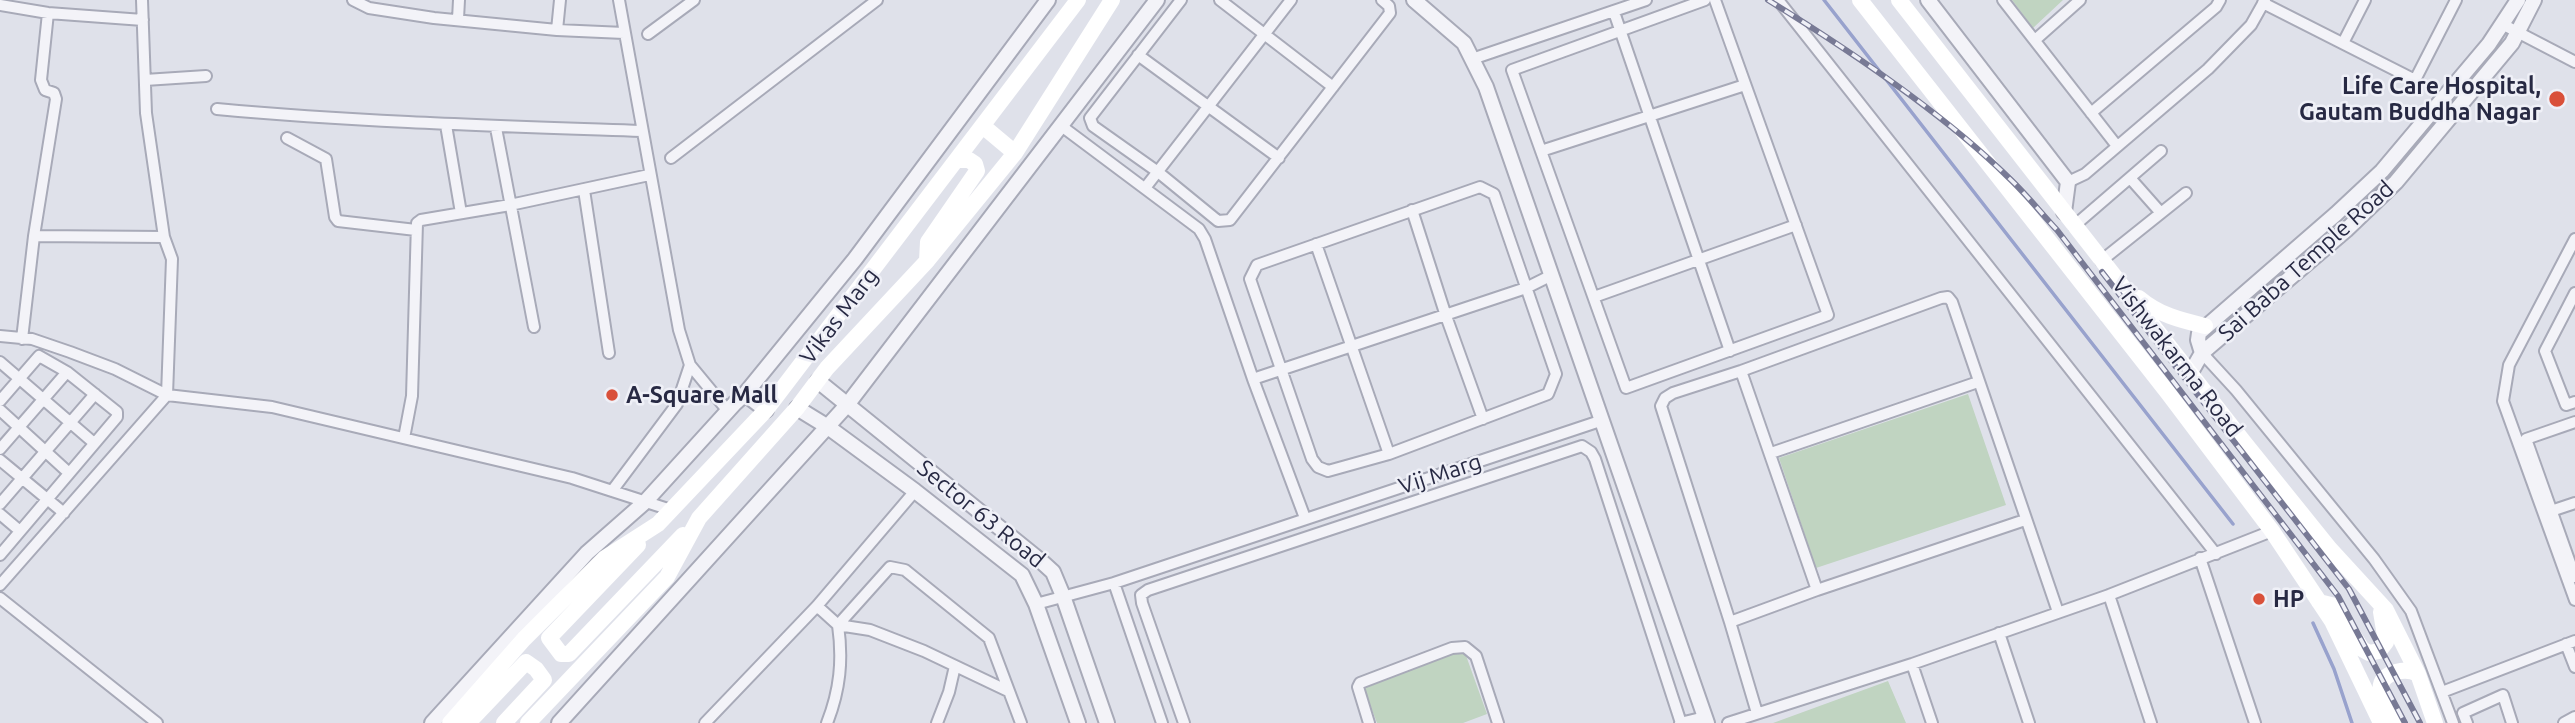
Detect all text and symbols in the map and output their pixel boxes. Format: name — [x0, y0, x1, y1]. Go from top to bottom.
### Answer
place label: Life Care Hospital, Gautam Buddha Nagar — [2299, 72, 2541, 126]
marker: Life Care Hospital, Gautam Buddha Nagar — [2547, 89, 2567, 109]
street label: Sai Baba Temple Road — [2213, 175, 2399, 347]
street label: Vikas Marg — [794, 262, 884, 370]
street label: Vishwakarma Road — [2106, 271, 2248, 443]
place label: A-Square Mall — [626, 381, 777, 409]
marker: A-Square Mall — [604, 387, 620, 403]
street label: Vij Marg — [1395, 448, 1485, 500]
street label: Sector 63 Road — [912, 454, 1050, 574]
place label: HP — [2273, 585, 2304, 613]
marker: HP — [2251, 591, 2267, 607]

